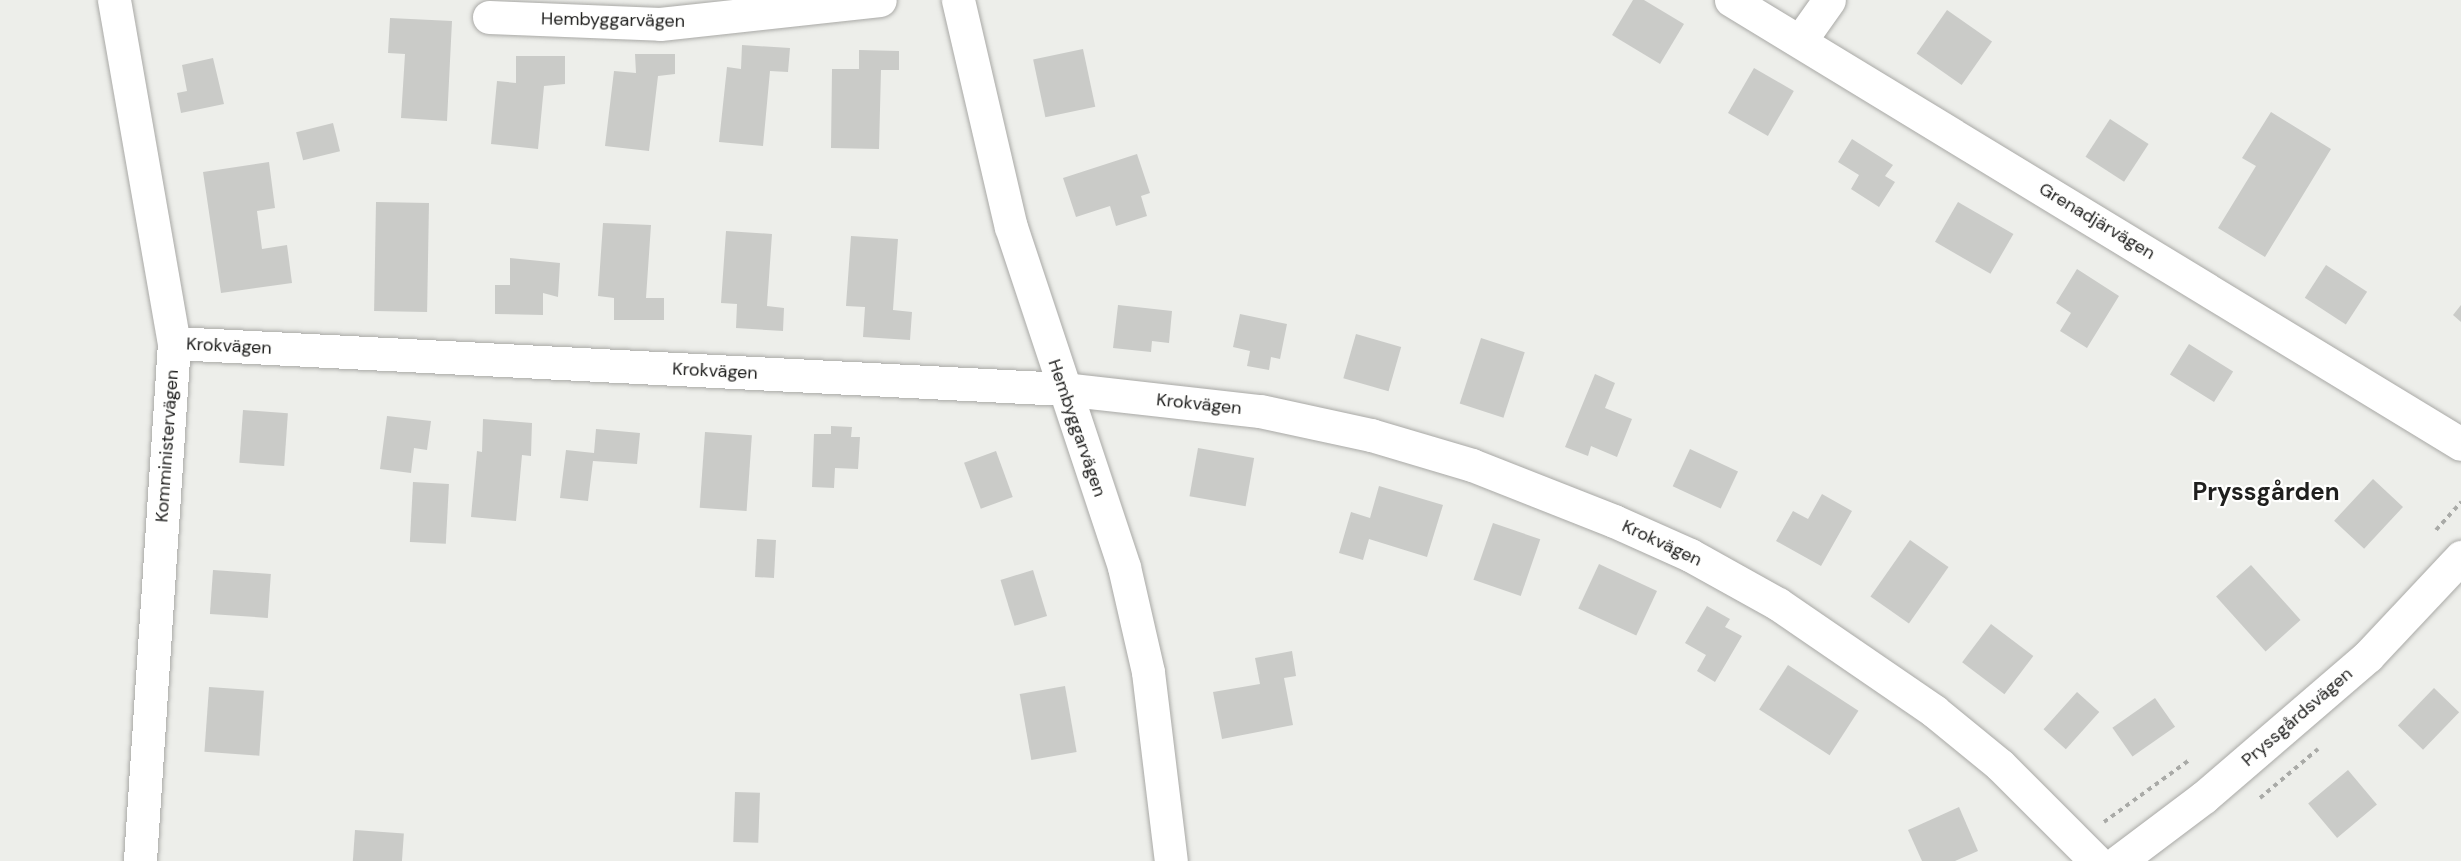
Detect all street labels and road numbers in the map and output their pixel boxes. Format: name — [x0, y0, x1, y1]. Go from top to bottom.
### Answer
street label: Hembyggarvägen — [541, 8, 685, 32]
street label: Grenadjärvägen — [2035, 178, 2159, 264]
street label: Krokvägen — [186, 333, 272, 359]
street label: Hembyggarvägen — [1043, 356, 1111, 500]
street label: Krokvägen — [672, 358, 758, 384]
street label: Komministervägen — [151, 369, 183, 523]
street label: Krokvägen — [1155, 389, 1243, 419]
street label: Krokvägen — [1619, 515, 1705, 571]
street label: Pryssgårdsvägen — [2237, 663, 2357, 771]

